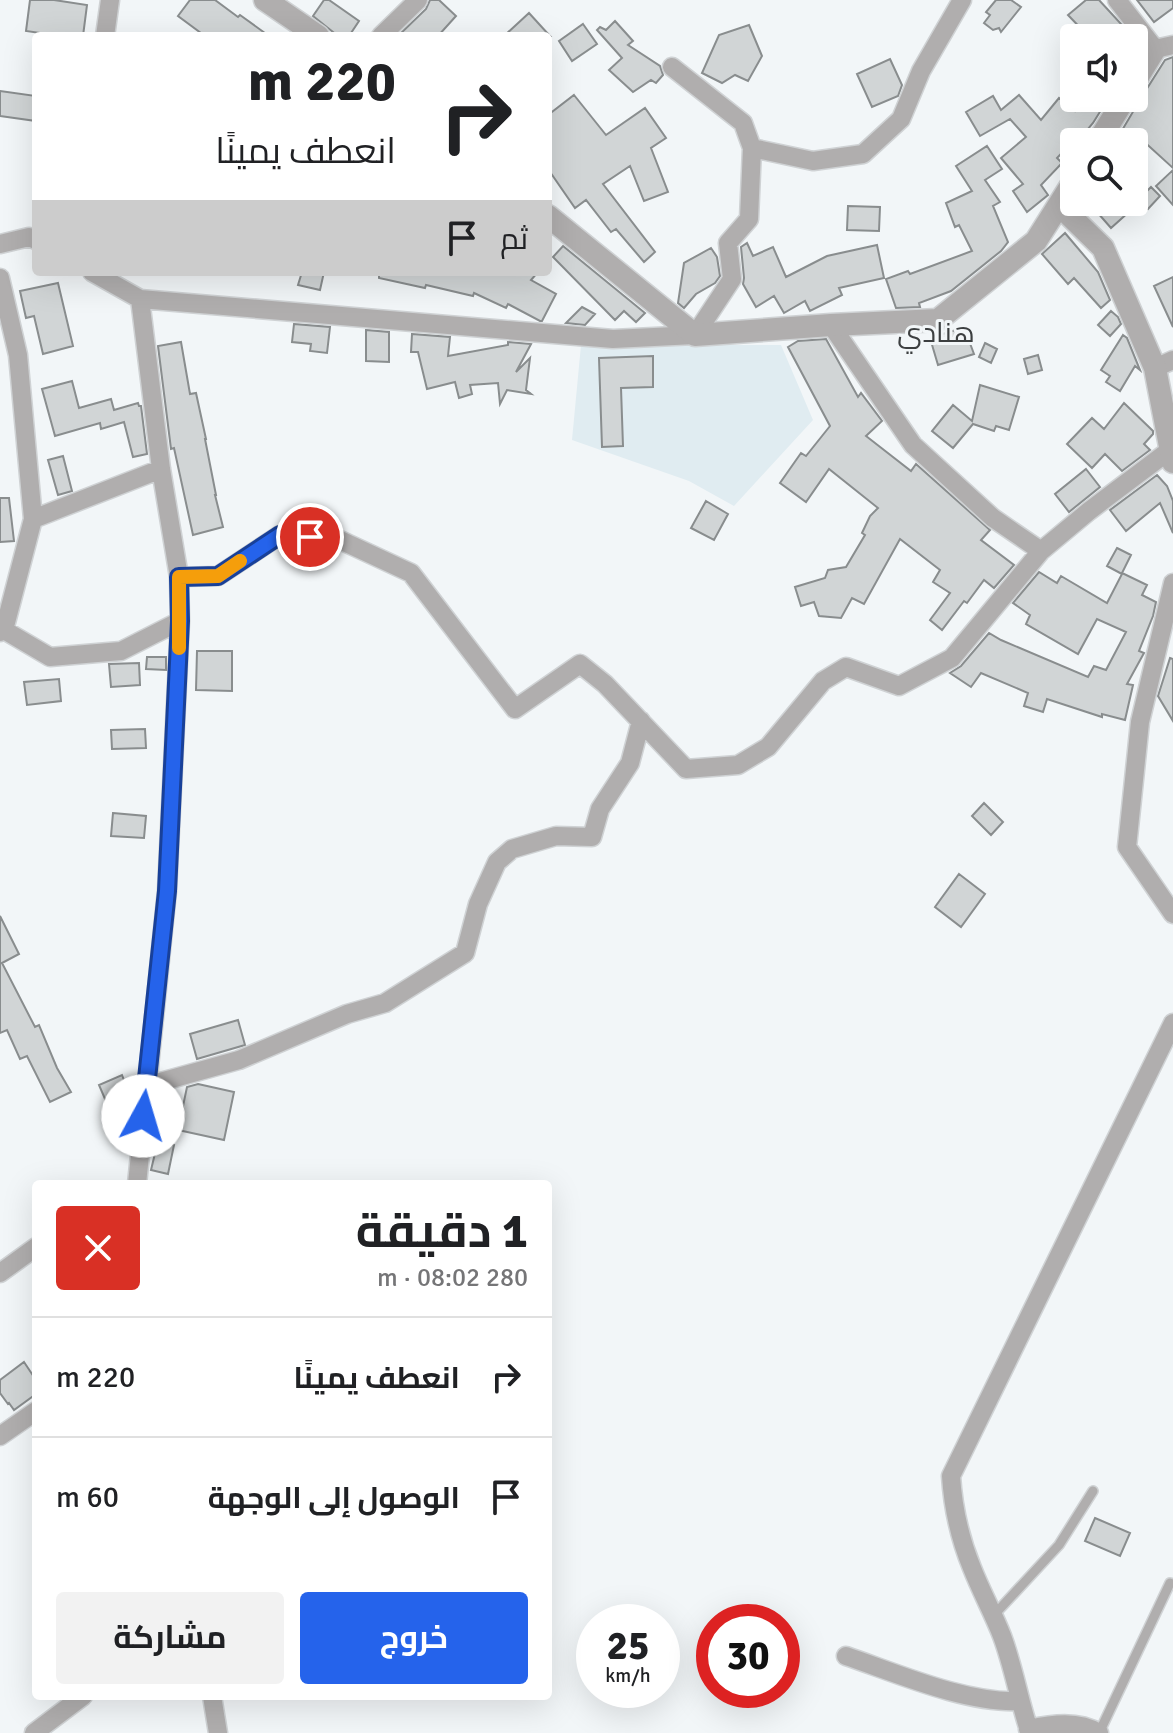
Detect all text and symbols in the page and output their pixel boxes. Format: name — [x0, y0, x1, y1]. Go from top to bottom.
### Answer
map controls — [1060, 24, 1148, 216]
button: sound — [1060, 24, 1148, 112]
text: 220 m — [248, 47, 396, 116]
icon: right — [424, 64, 528, 168]
button: search — [1060, 128, 1148, 216]
text: انعطف يمينًا — [215, 129, 396, 174]
icon: arrive — [440, 216, 484, 260]
text: ثم — [500, 221, 528, 258]
district label: هنادي — [897, 316, 975, 354]
pin — [276, 503, 344, 571]
icon: arrive — [288, 515, 332, 559]
position arrow — [101, 1074, 185, 1158]
text: 1 دقيقة — [356, 1202, 528, 1261]
button: close — [56, 1206, 140, 1290]
text: 280 m · 08:02 — [377, 1262, 528, 1294]
icon: right — [484, 1355, 528, 1399]
text: 220 m — [56, 1359, 135, 1396]
text: انعطف يمينًا — [293, 1360, 460, 1397]
icon: arrive — [484, 1475, 528, 1519]
text: 60 m — [56, 1479, 119, 1516]
text: الوصول إلى الوجهة — [208, 1480, 460, 1517]
button: مشاركة — [56, 1592, 284, 1684]
button: خروج — [300, 1592, 528, 1684]
speed limit sign: 30 — [696, 1604, 800, 1708]
text: 25 — [606, 1621, 650, 1671]
text: km/h — [605, 1663, 651, 1688]

